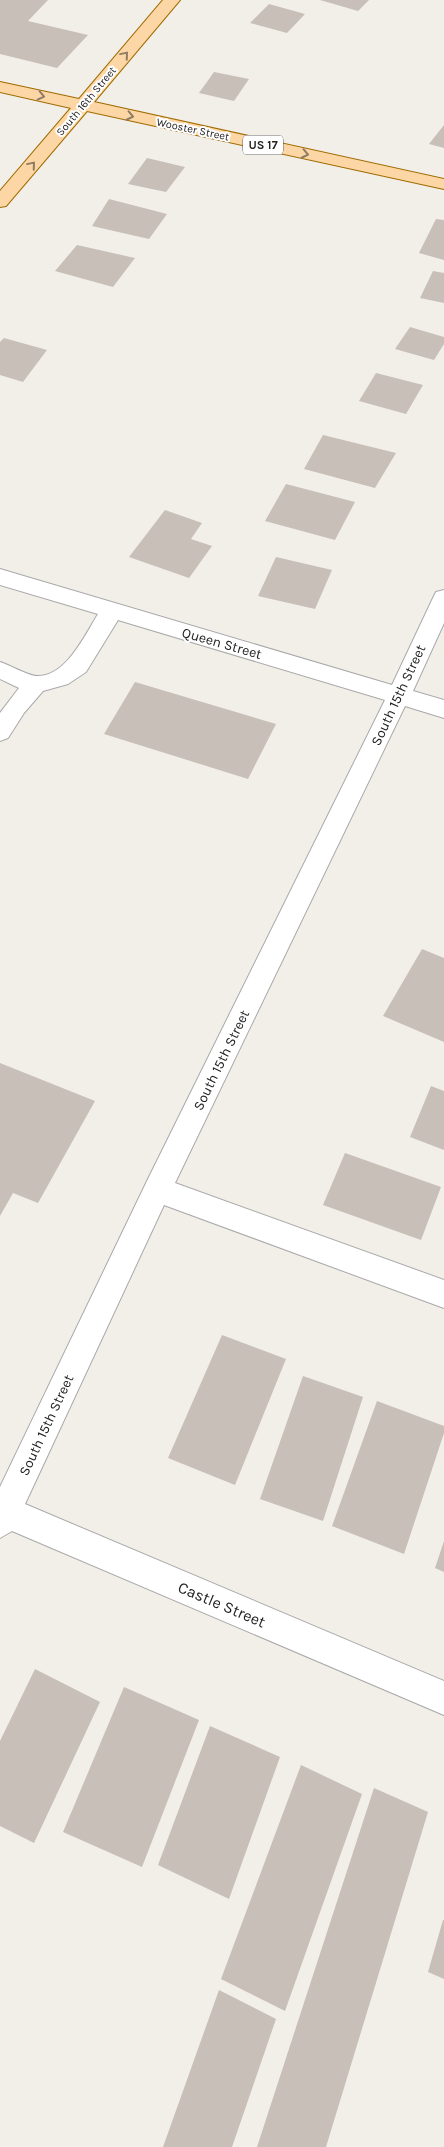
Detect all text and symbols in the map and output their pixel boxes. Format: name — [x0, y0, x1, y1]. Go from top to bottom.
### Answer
one-way arrow — [119, 52, 128, 61]
street label: South 16th Street — [54, 64, 119, 139]
one-way arrow — [36, 90, 45, 101]
one-way arrow — [125, 110, 134, 121]
street label: Wooster Street — [155, 115, 230, 144]
road number: US 17 — [243, 136, 283, 154]
one-way arrow — [301, 148, 310, 159]
one-way arrow — [26, 162, 34, 171]
street label: Queen Street — [180, 624, 264, 663]
street label: South 15th Street — [368, 642, 429, 748]
street label: South 15th Street — [190, 1007, 253, 1113]
street label: South 15th Street — [16, 1372, 77, 1478]
street label: Castle Street — [175, 1577, 269, 1631]

